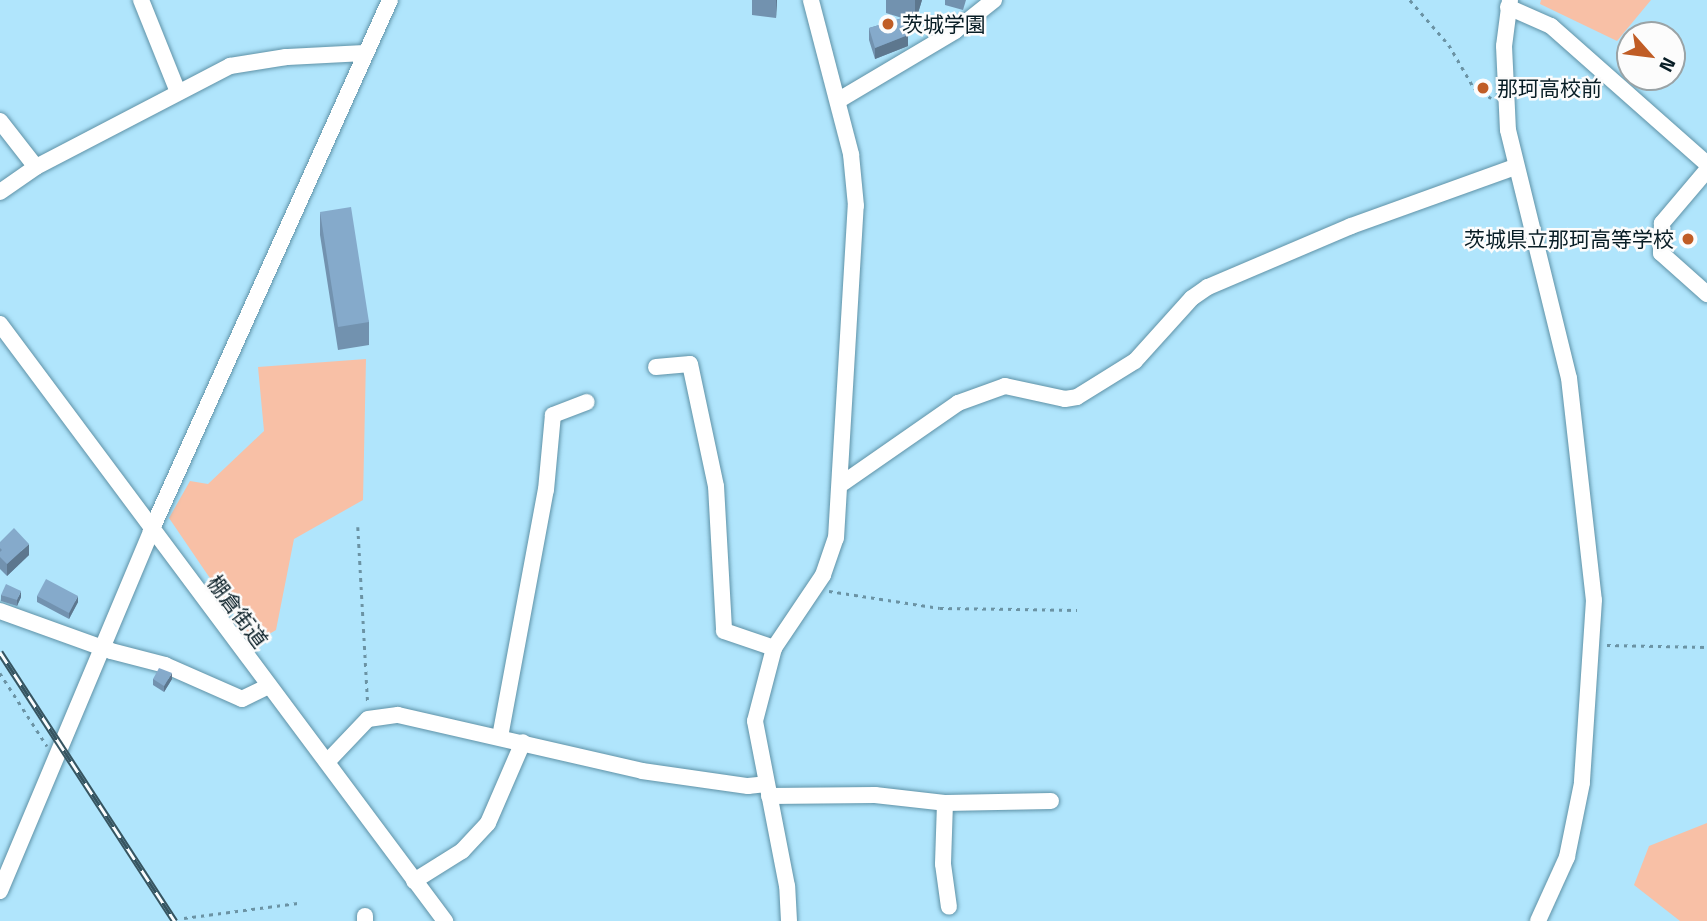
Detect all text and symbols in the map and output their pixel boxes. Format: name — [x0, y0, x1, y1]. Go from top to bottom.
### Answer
place label: 茨城学園 — [902, 11, 986, 37]
marker: 茨城学園 — [880, 16, 896, 32]
north arrow — [1616, 21, 1686, 91]
text: N — [1652, 53, 1684, 78]
place label: 那珂高校前 — [1497, 75, 1602, 101]
marker: 那珂高校前 — [1475, 80, 1491, 96]
place label: 茨城県立那珂高等学校 — [1464, 226, 1674, 252]
marker: 茨城県立那珂高等学校 — [1680, 231, 1696, 247]
street label: 棚倉街道 — [203, 570, 273, 652]

